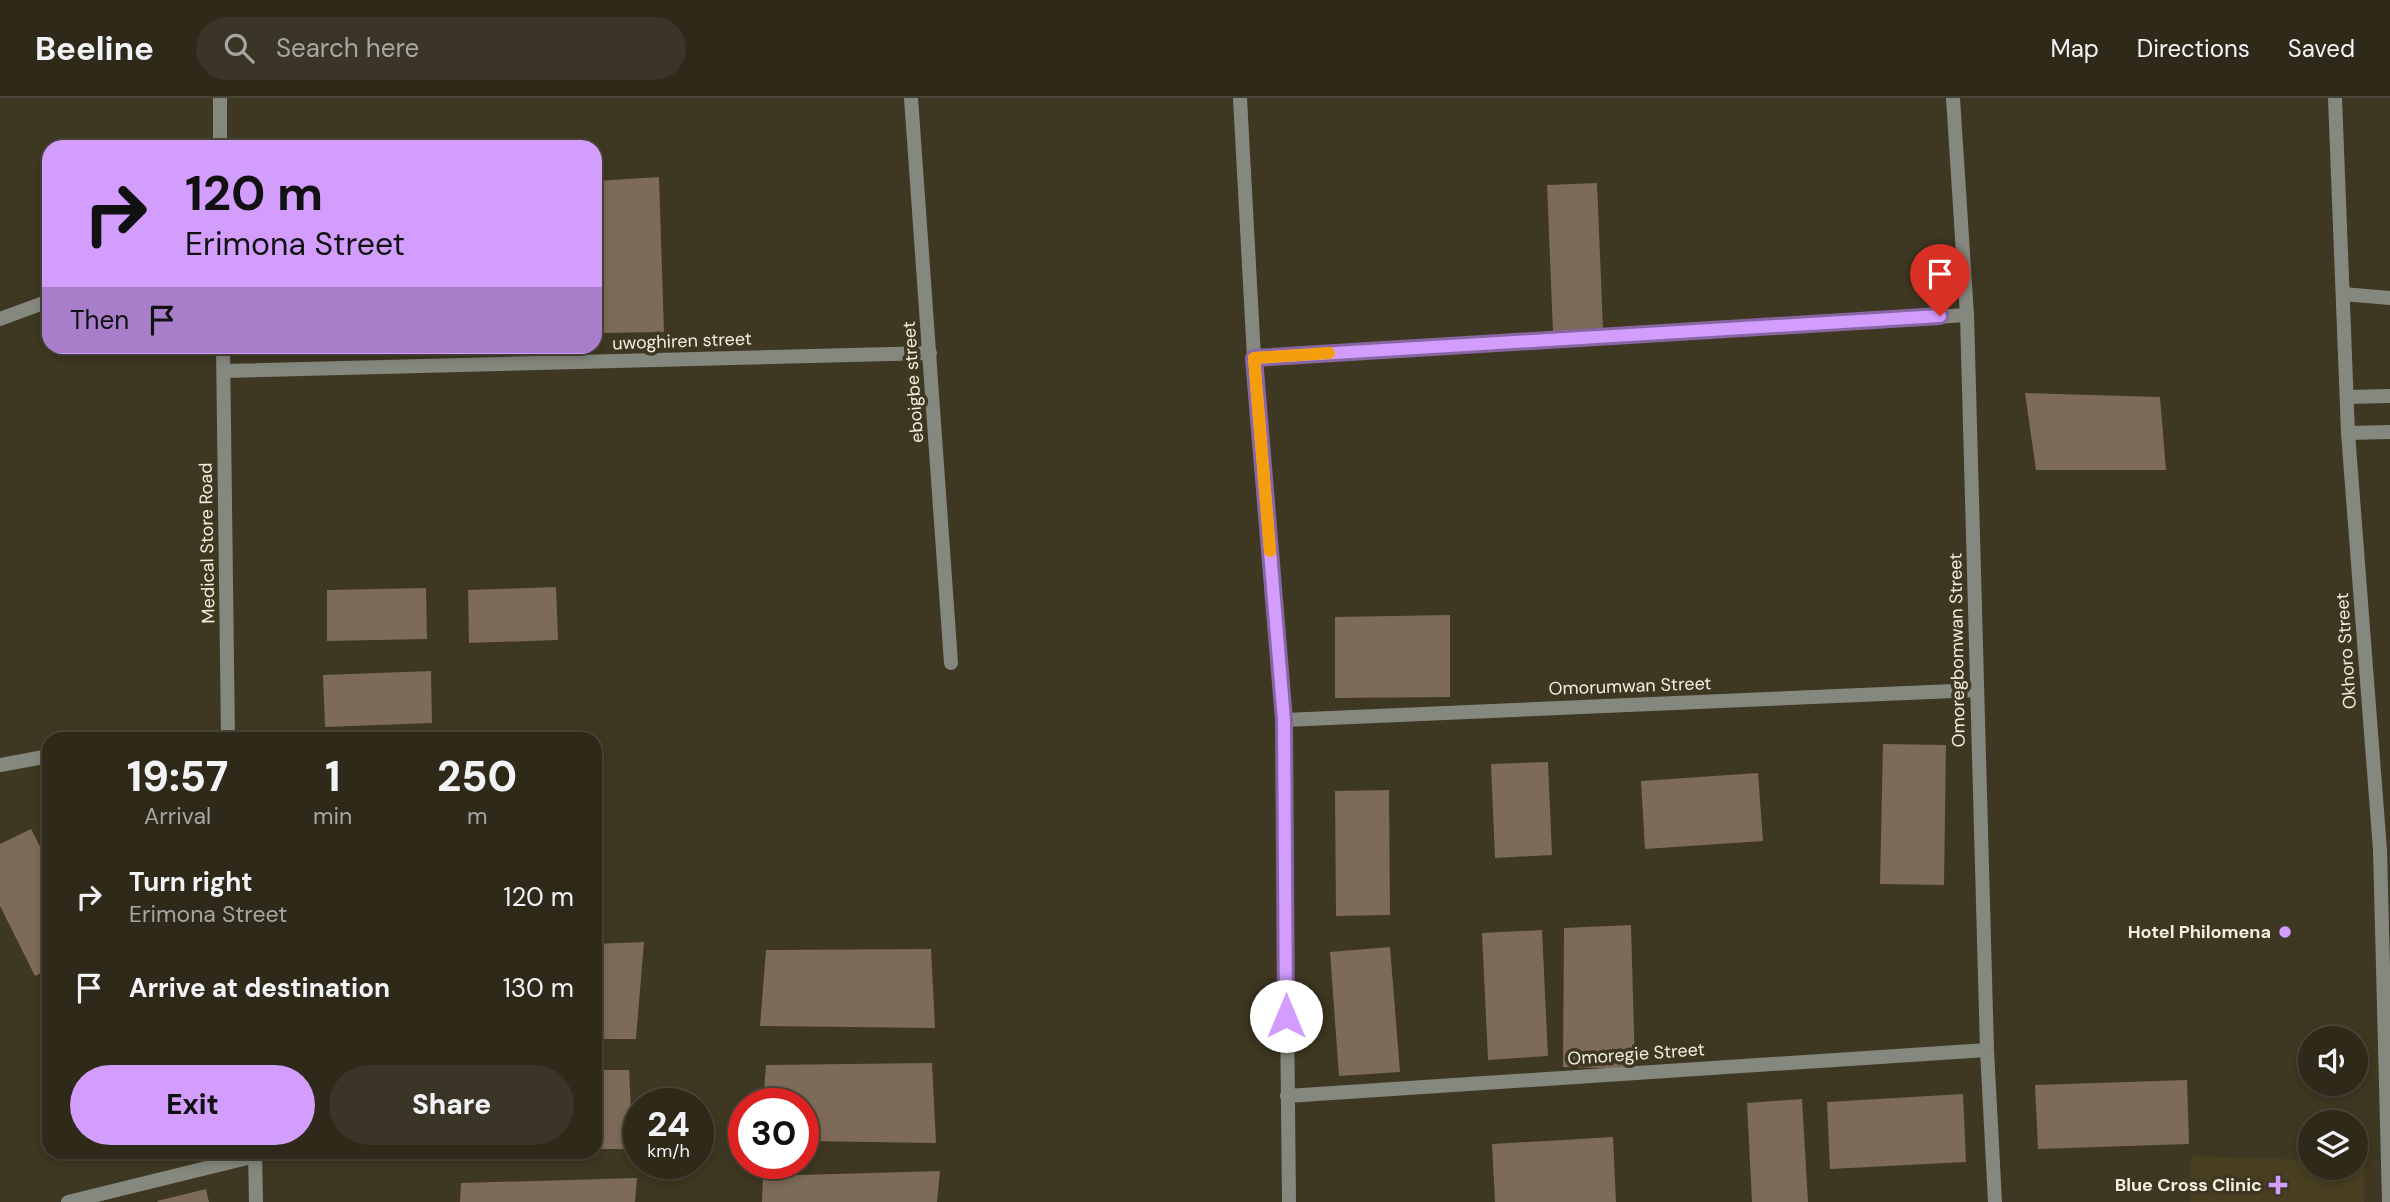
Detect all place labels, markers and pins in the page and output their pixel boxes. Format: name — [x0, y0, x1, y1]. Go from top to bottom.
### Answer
pin — [1910, 244, 1970, 316]
place label: Hotel Philomena — [2128, 920, 2271, 944]
marker: Hotel Philomena — [2277, 924, 2293, 940]
place label: Blue Cross Clinic — [2115, 1173, 2262, 1197]
marker: Blue Cross Clinic — [2268, 1175, 2288, 1195]

